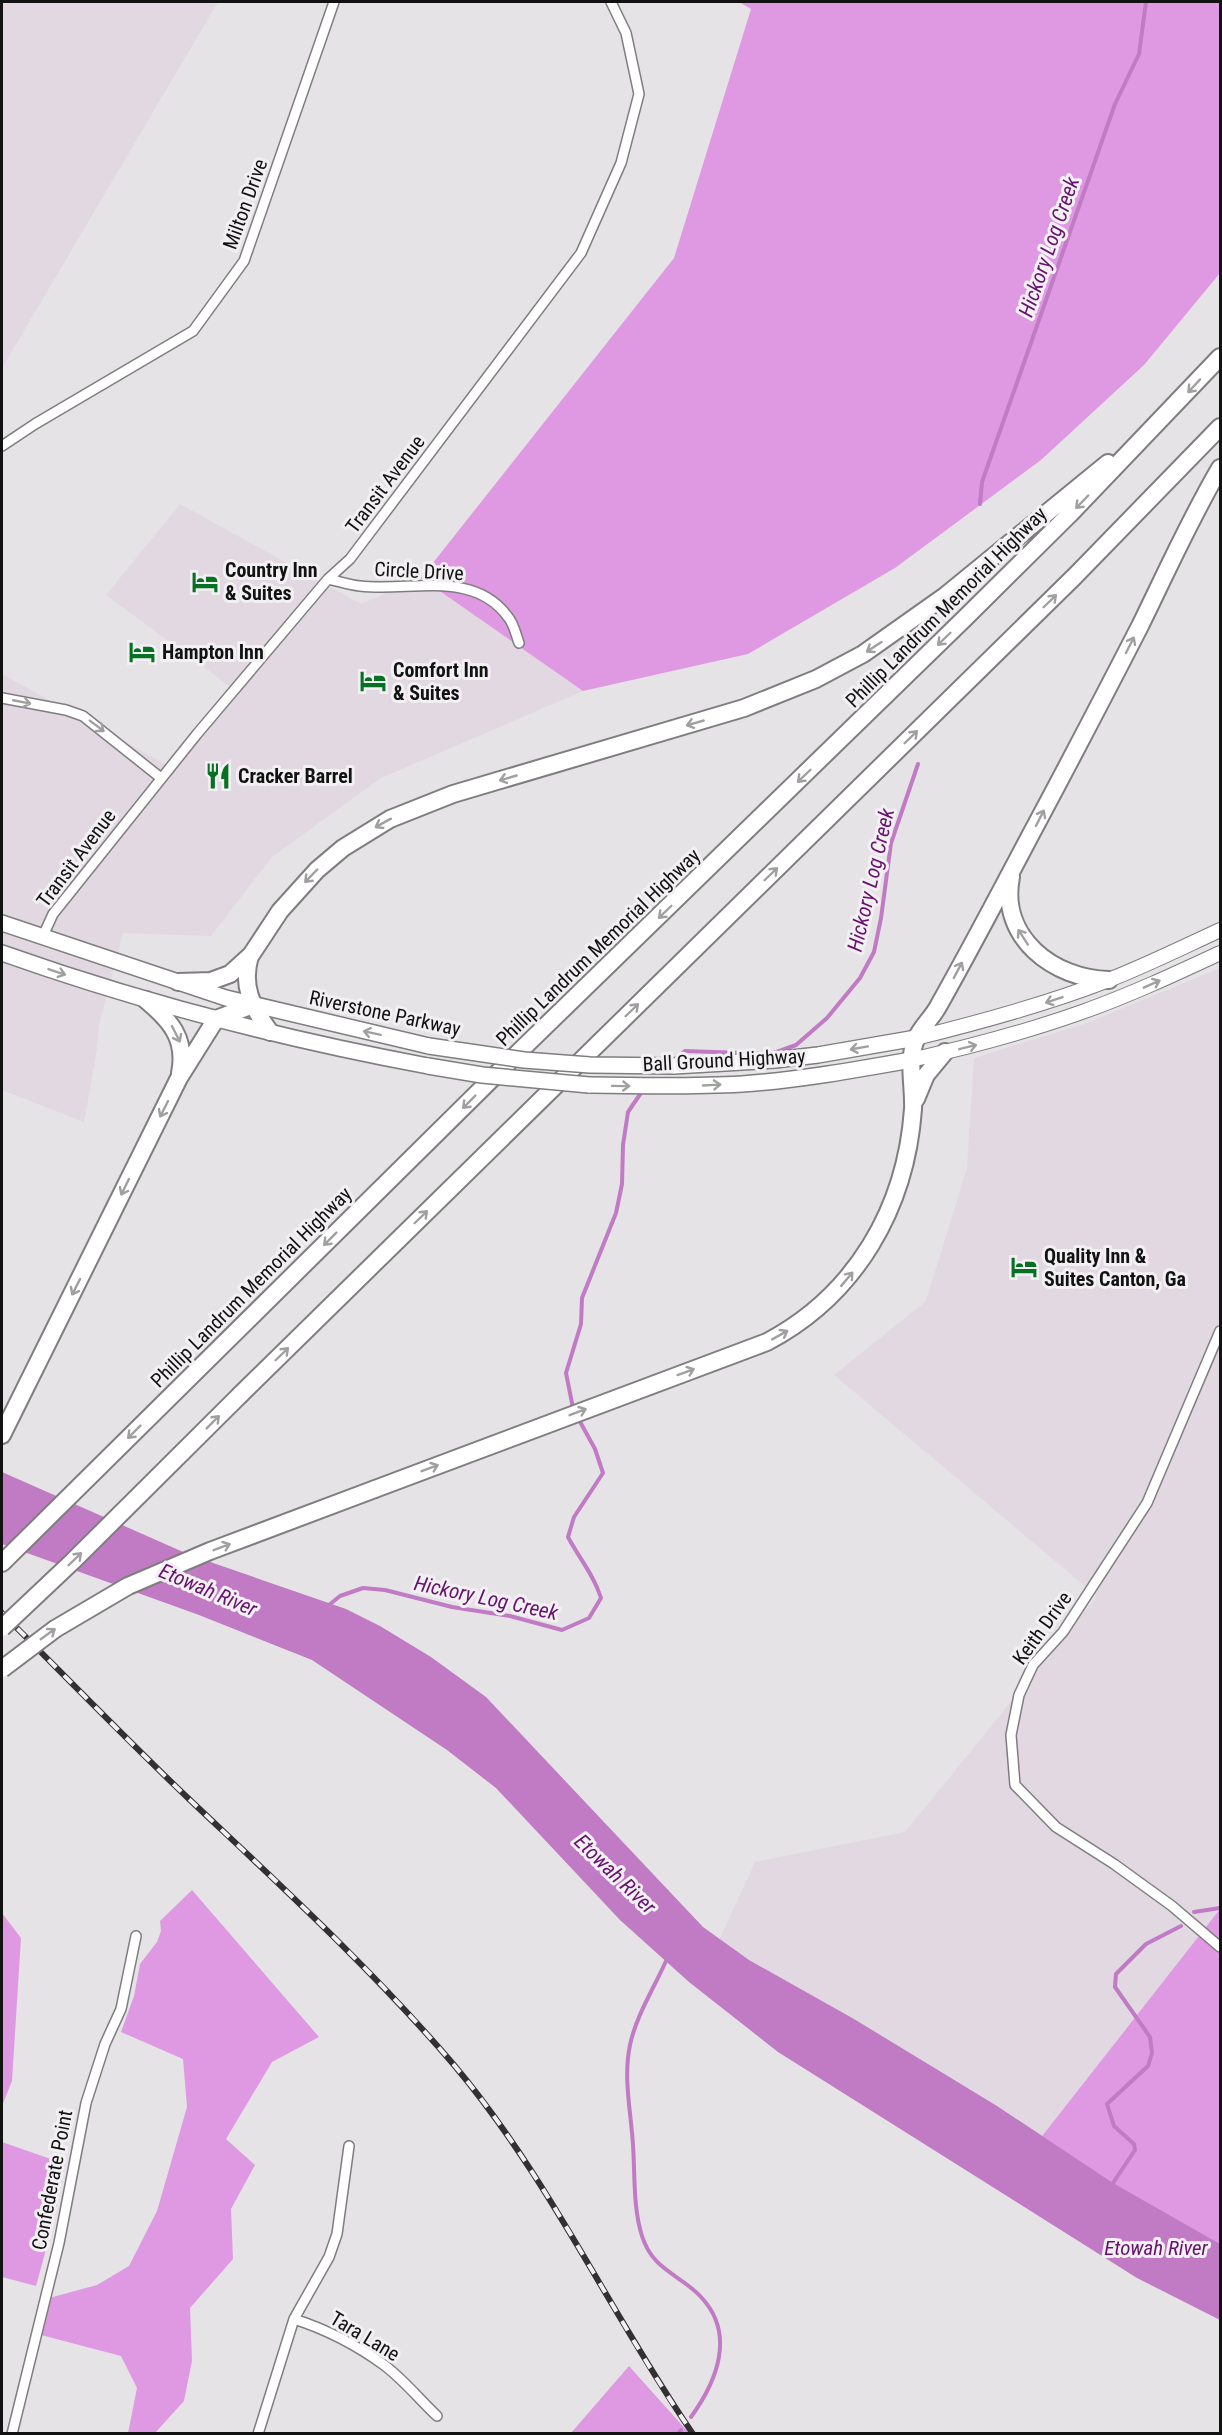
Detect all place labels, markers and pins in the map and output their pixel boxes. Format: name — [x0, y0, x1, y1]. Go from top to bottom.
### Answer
place label: Country Inn & Suites — [225, 558, 318, 605]
hotel icon: Country Inn & Suites — [190, 567, 220, 597]
hotel icon: Hampton Inn — [127, 637, 157, 667]
place label: Hampton Inn — [162, 640, 264, 664]
place label: Comfort Inn & Suites — [393, 658, 489, 705]
hotel icon: Comfort Inn & Suites — [358, 666, 388, 696]
restaurant icon: Cracker Barrel — [203, 761, 233, 791]
place label: Cracker Barrel — [238, 764, 353, 788]
place label: Quality Inn & Suites Canton, Ga — [1044, 1244, 1186, 1291]
hotel icon: Quality Inn & Suites Canton, Ga — [1009, 1252, 1039, 1282]

